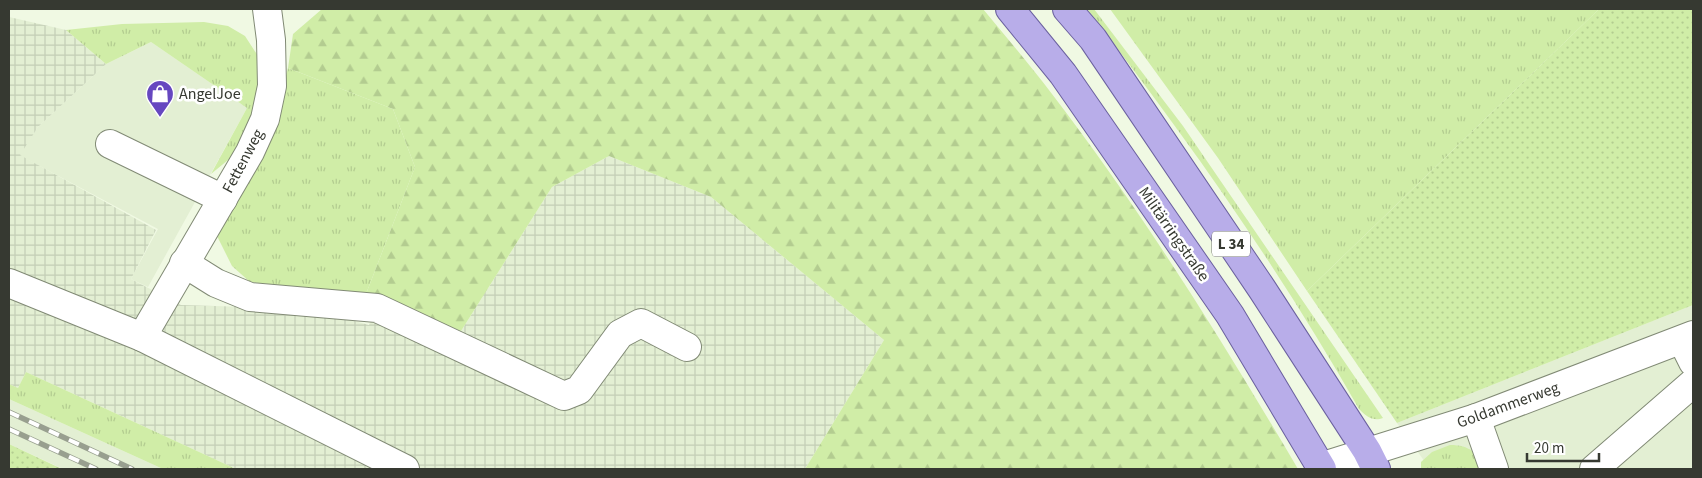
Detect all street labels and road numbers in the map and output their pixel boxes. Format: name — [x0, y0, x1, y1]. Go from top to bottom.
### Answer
street label: Fettenweg — [217, 125, 269, 197]
street label: Militärringstraße — [1133, 182, 1215, 286]
road number: L 34 — [1212, 232, 1250, 256]
street label: Goldammerweg — [1454, 376, 1562, 434]

